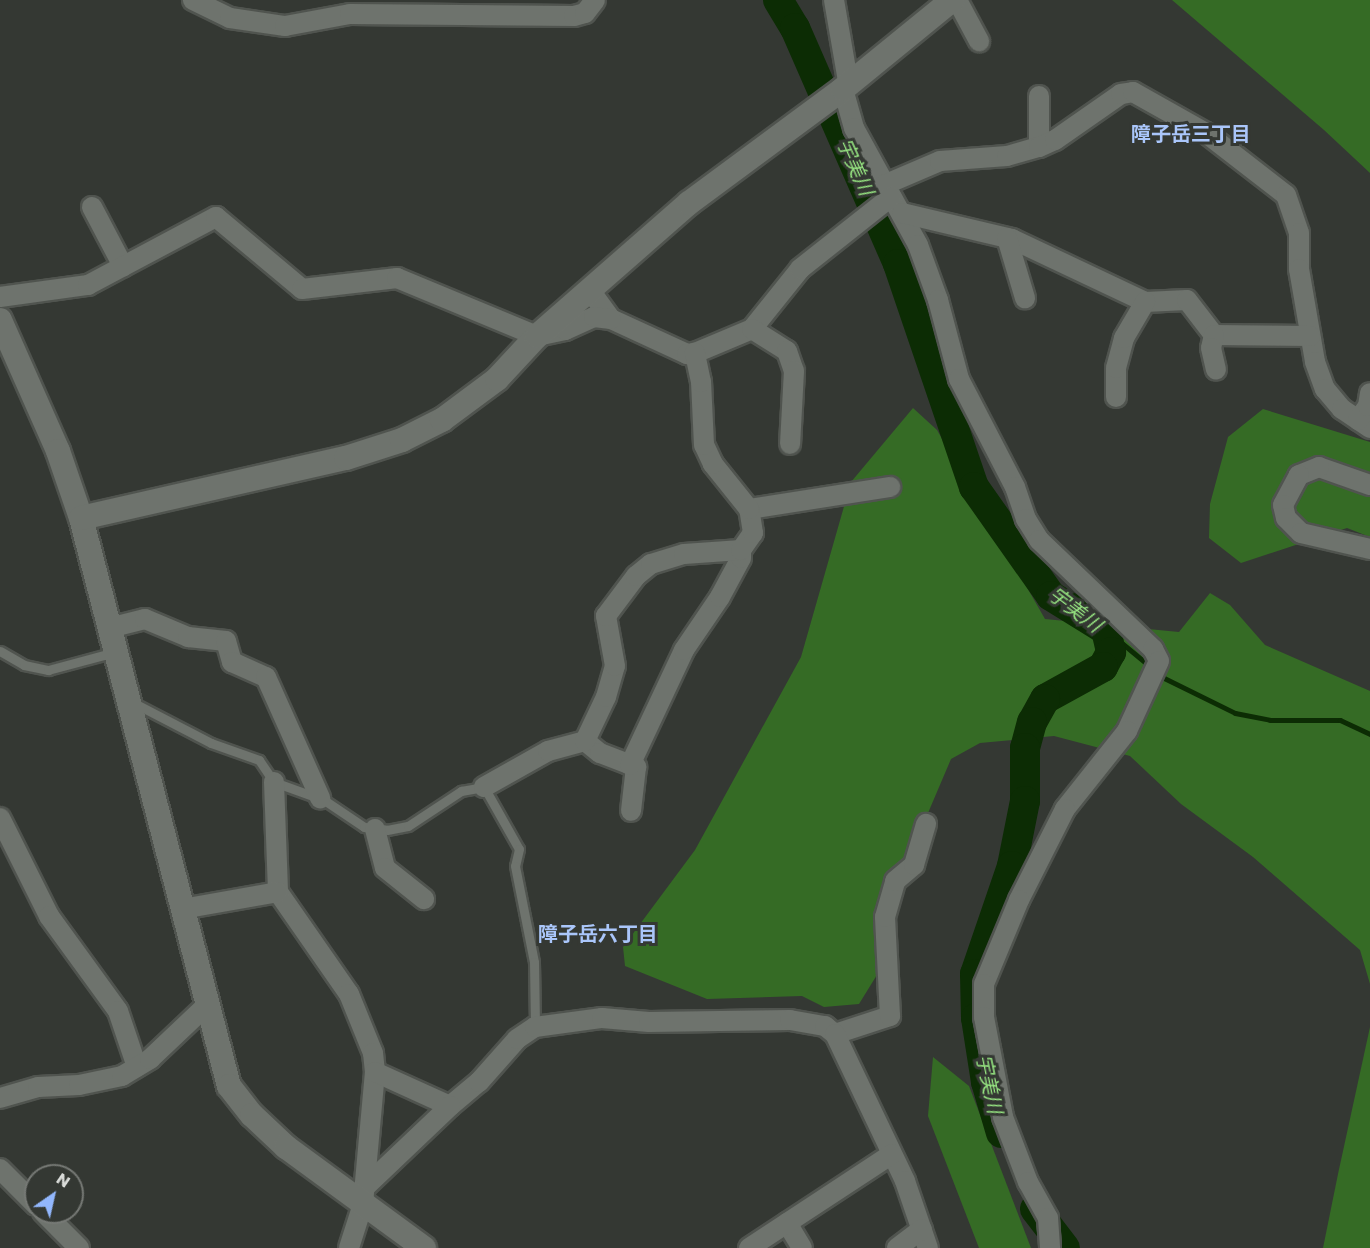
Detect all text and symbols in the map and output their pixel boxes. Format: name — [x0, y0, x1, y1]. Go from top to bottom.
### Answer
district label: 障子岳三丁目 — [1131, 122, 1251, 146]
water label: 宇美川 — [832, 135, 878, 199]
water label: 宇美川 — [1044, 582, 1106, 638]
district label: 障子岳六丁目 — [538, 922, 658, 946]
water label: 宇美川 — [971, 1052, 1007, 1116]
north arrow — [24, 1164, 84, 1224]
text: N — [52, 1167, 75, 1193]

